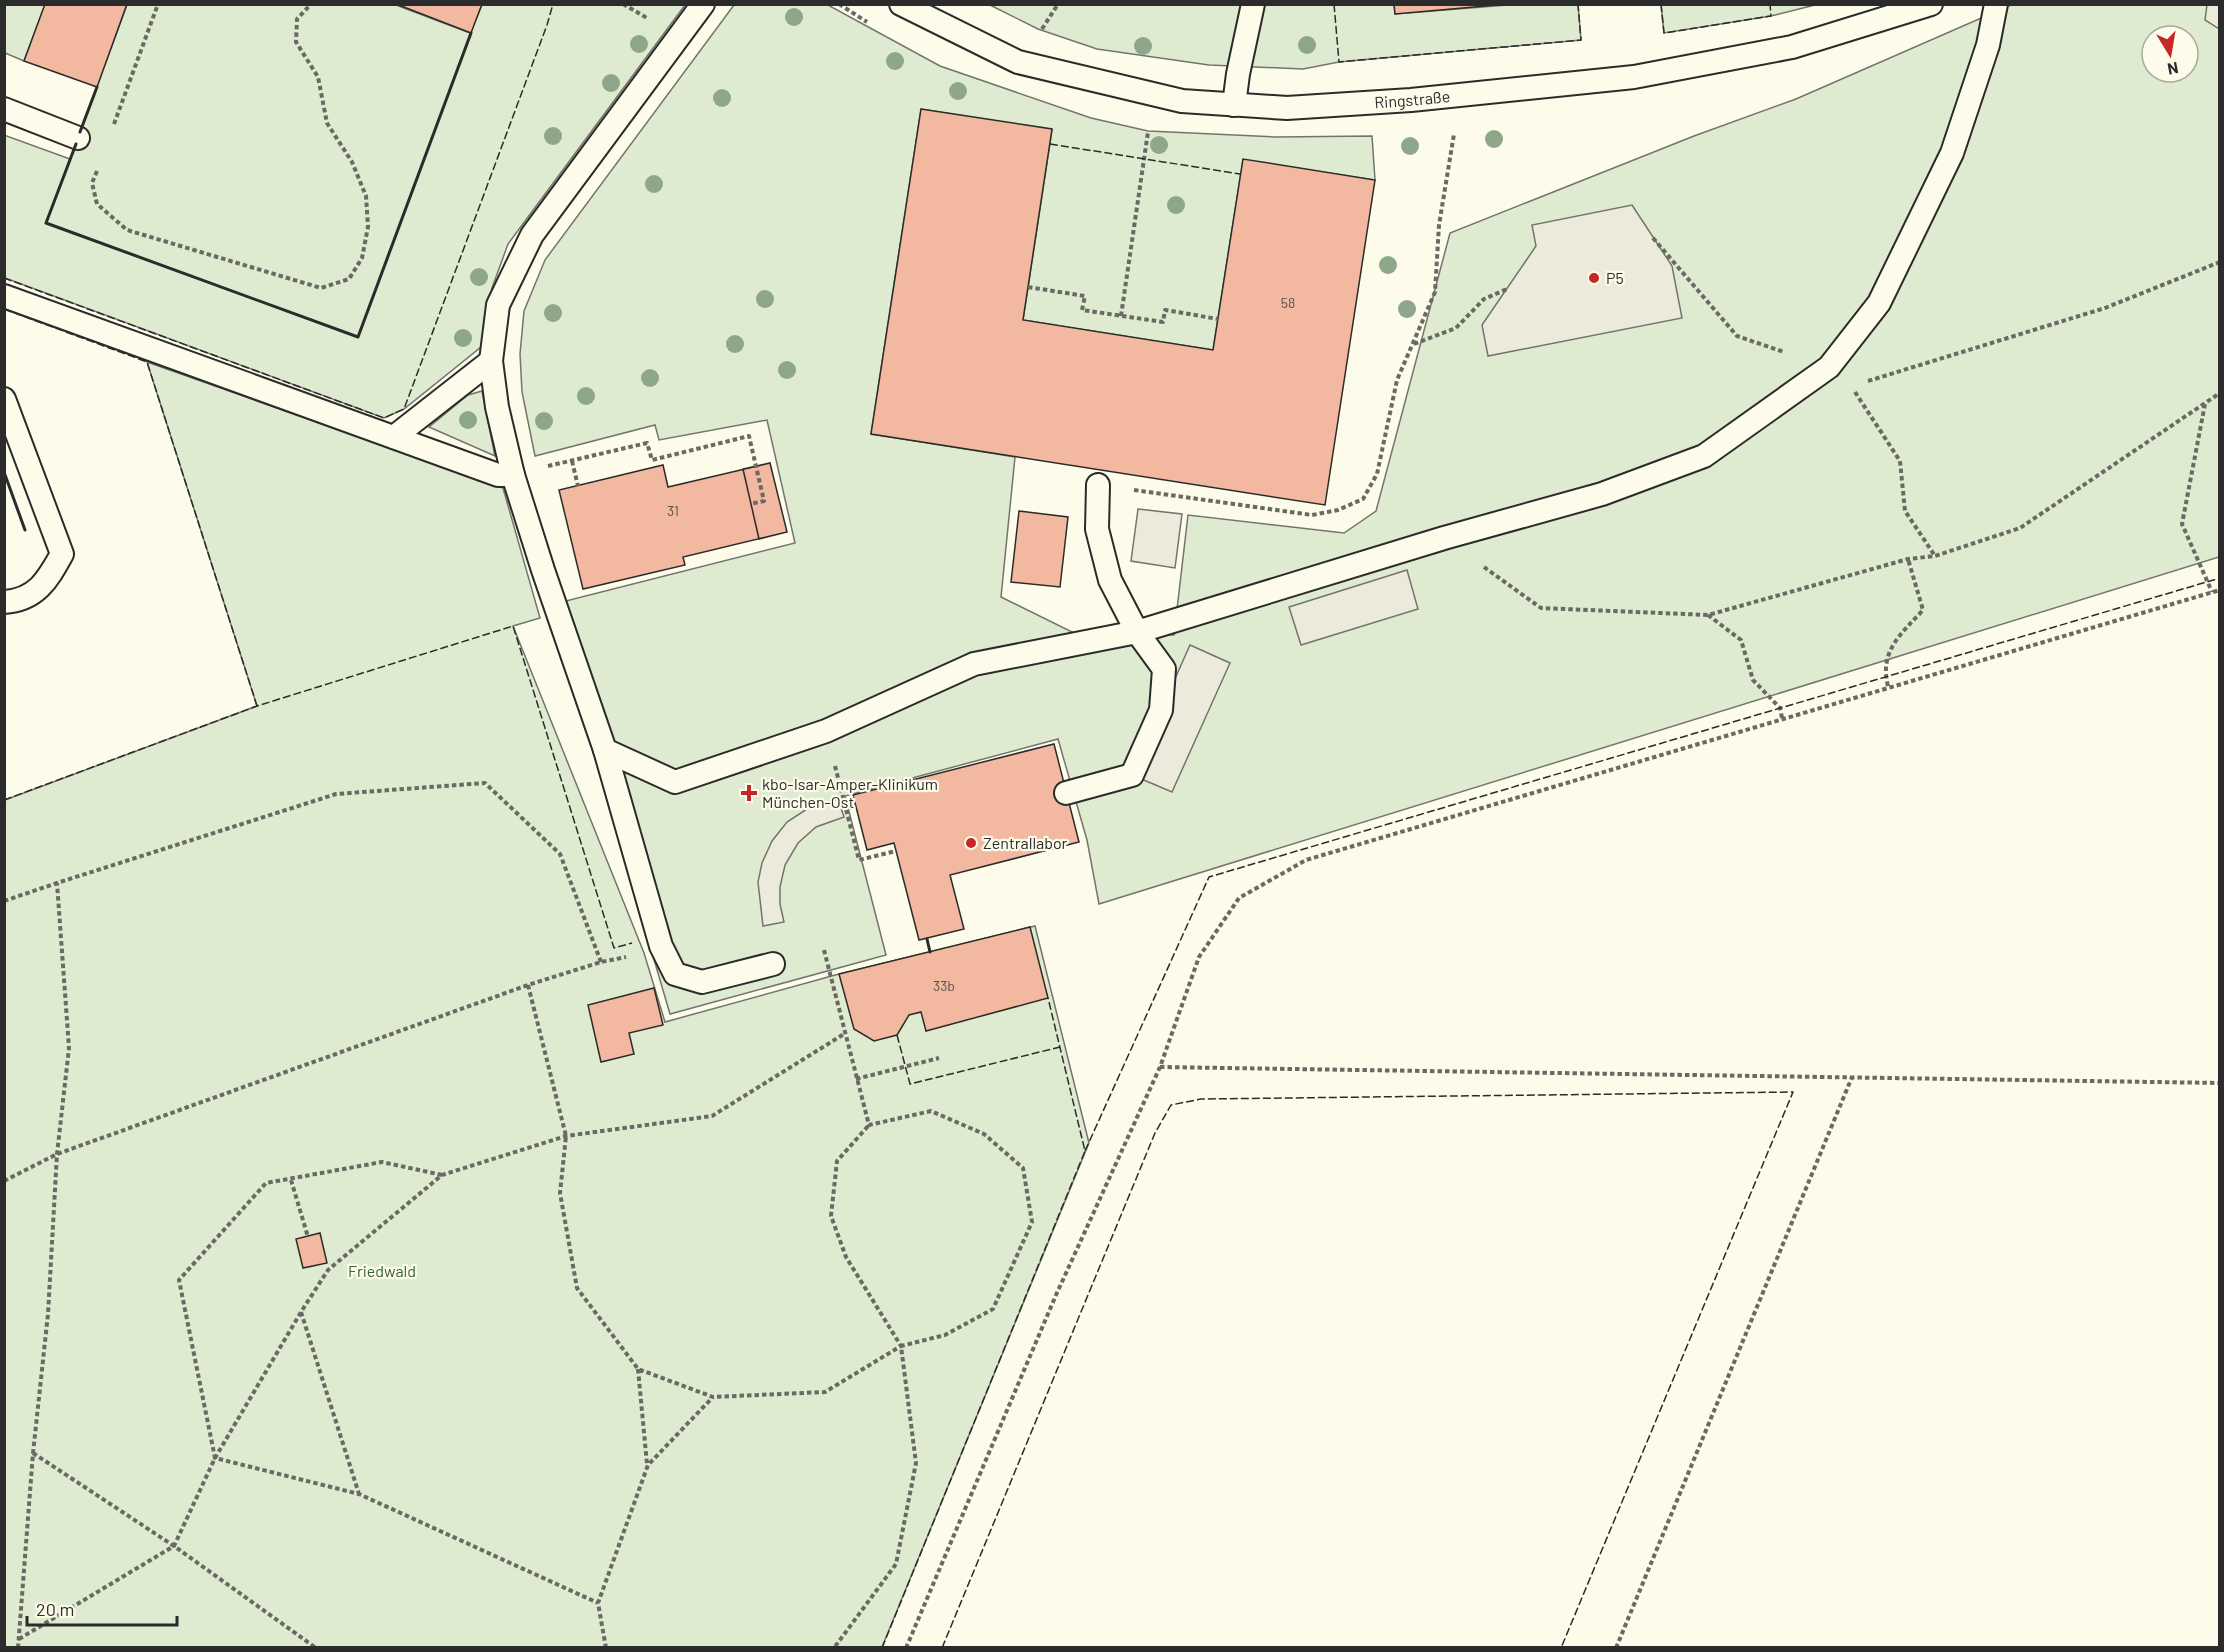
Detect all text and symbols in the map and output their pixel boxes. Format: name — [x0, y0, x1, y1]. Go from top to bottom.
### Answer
north arrow — [2140, 24, 2200, 84]
text: N — [2166, 59, 2180, 80]
street label: Ringstraße — [1374, 86, 1451, 111]
place label: P5 — [1606, 268, 1624, 287]
marker: P5 — [1587, 271, 1601, 285]
house number: 58 — [1281, 294, 1295, 311]
house number: 31 — [667, 502, 679, 519]
place label: kbo-Isar-Amper-Klinikum München-Ost — [762, 774, 938, 811]
marker: kbo-Isar-Amper-Klinikum München-Ost — [740, 784, 758, 802]
place label: Zentrallabor — [983, 833, 1068, 852]
marker: Zentrallabor — [964, 836, 978, 850]
house number: 33b — [933, 977, 955, 994]
park label: Friedwald — [348, 1261, 416, 1280]
scale bar — [27, 1589, 177, 1627]
text: 20 m — [36, 1598, 74, 1620]

